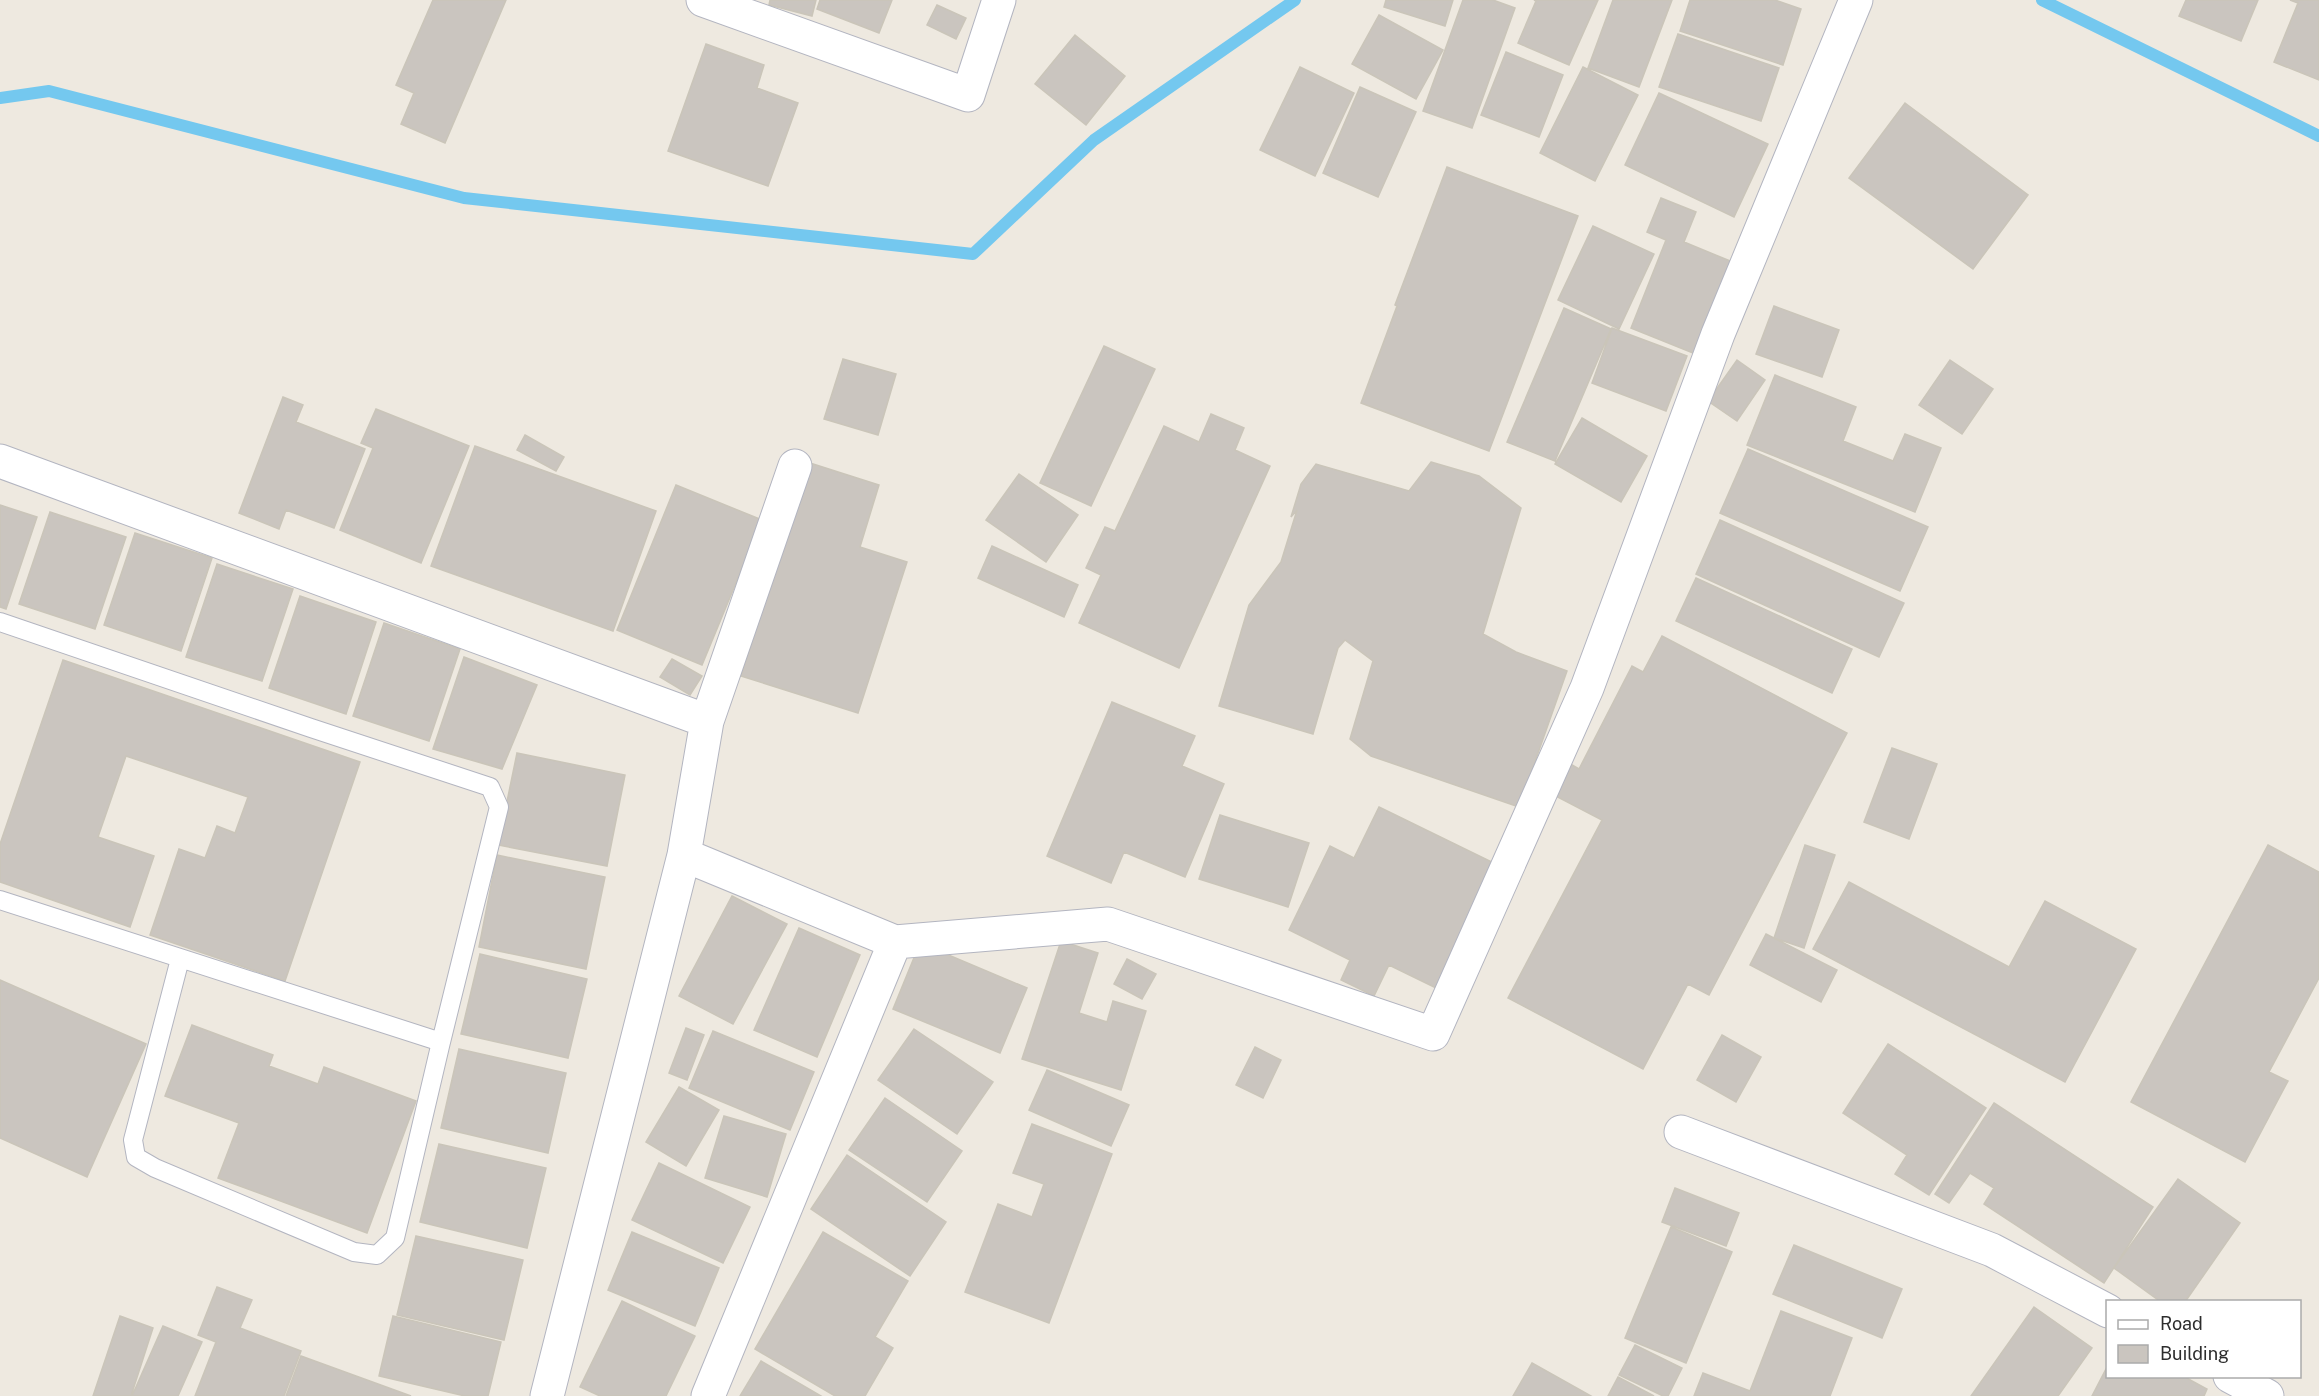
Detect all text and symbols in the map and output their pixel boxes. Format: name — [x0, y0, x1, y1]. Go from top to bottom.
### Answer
legend — [2106, 1300, 2301, 1378]
text: Road — [2160, 1313, 2203, 1334]
text: Building — [2160, 1343, 2229, 1364]

